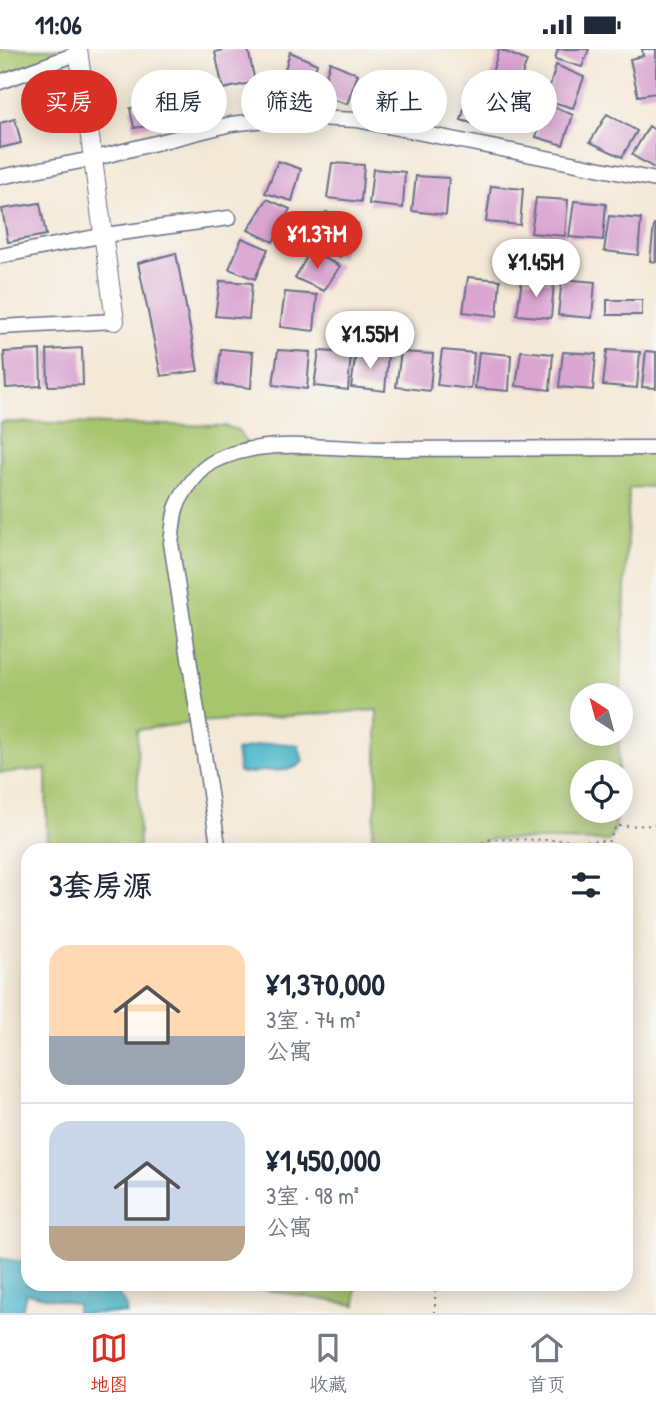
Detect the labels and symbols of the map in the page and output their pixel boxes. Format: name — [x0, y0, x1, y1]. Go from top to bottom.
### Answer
pin: ¥1.37M — [260, 211, 374, 271]
pin: ¥1.45M — [479, 239, 593, 299]
pin: ¥1.55M — [313, 311, 427, 371]
north arrow — [570, 683, 634, 745]

